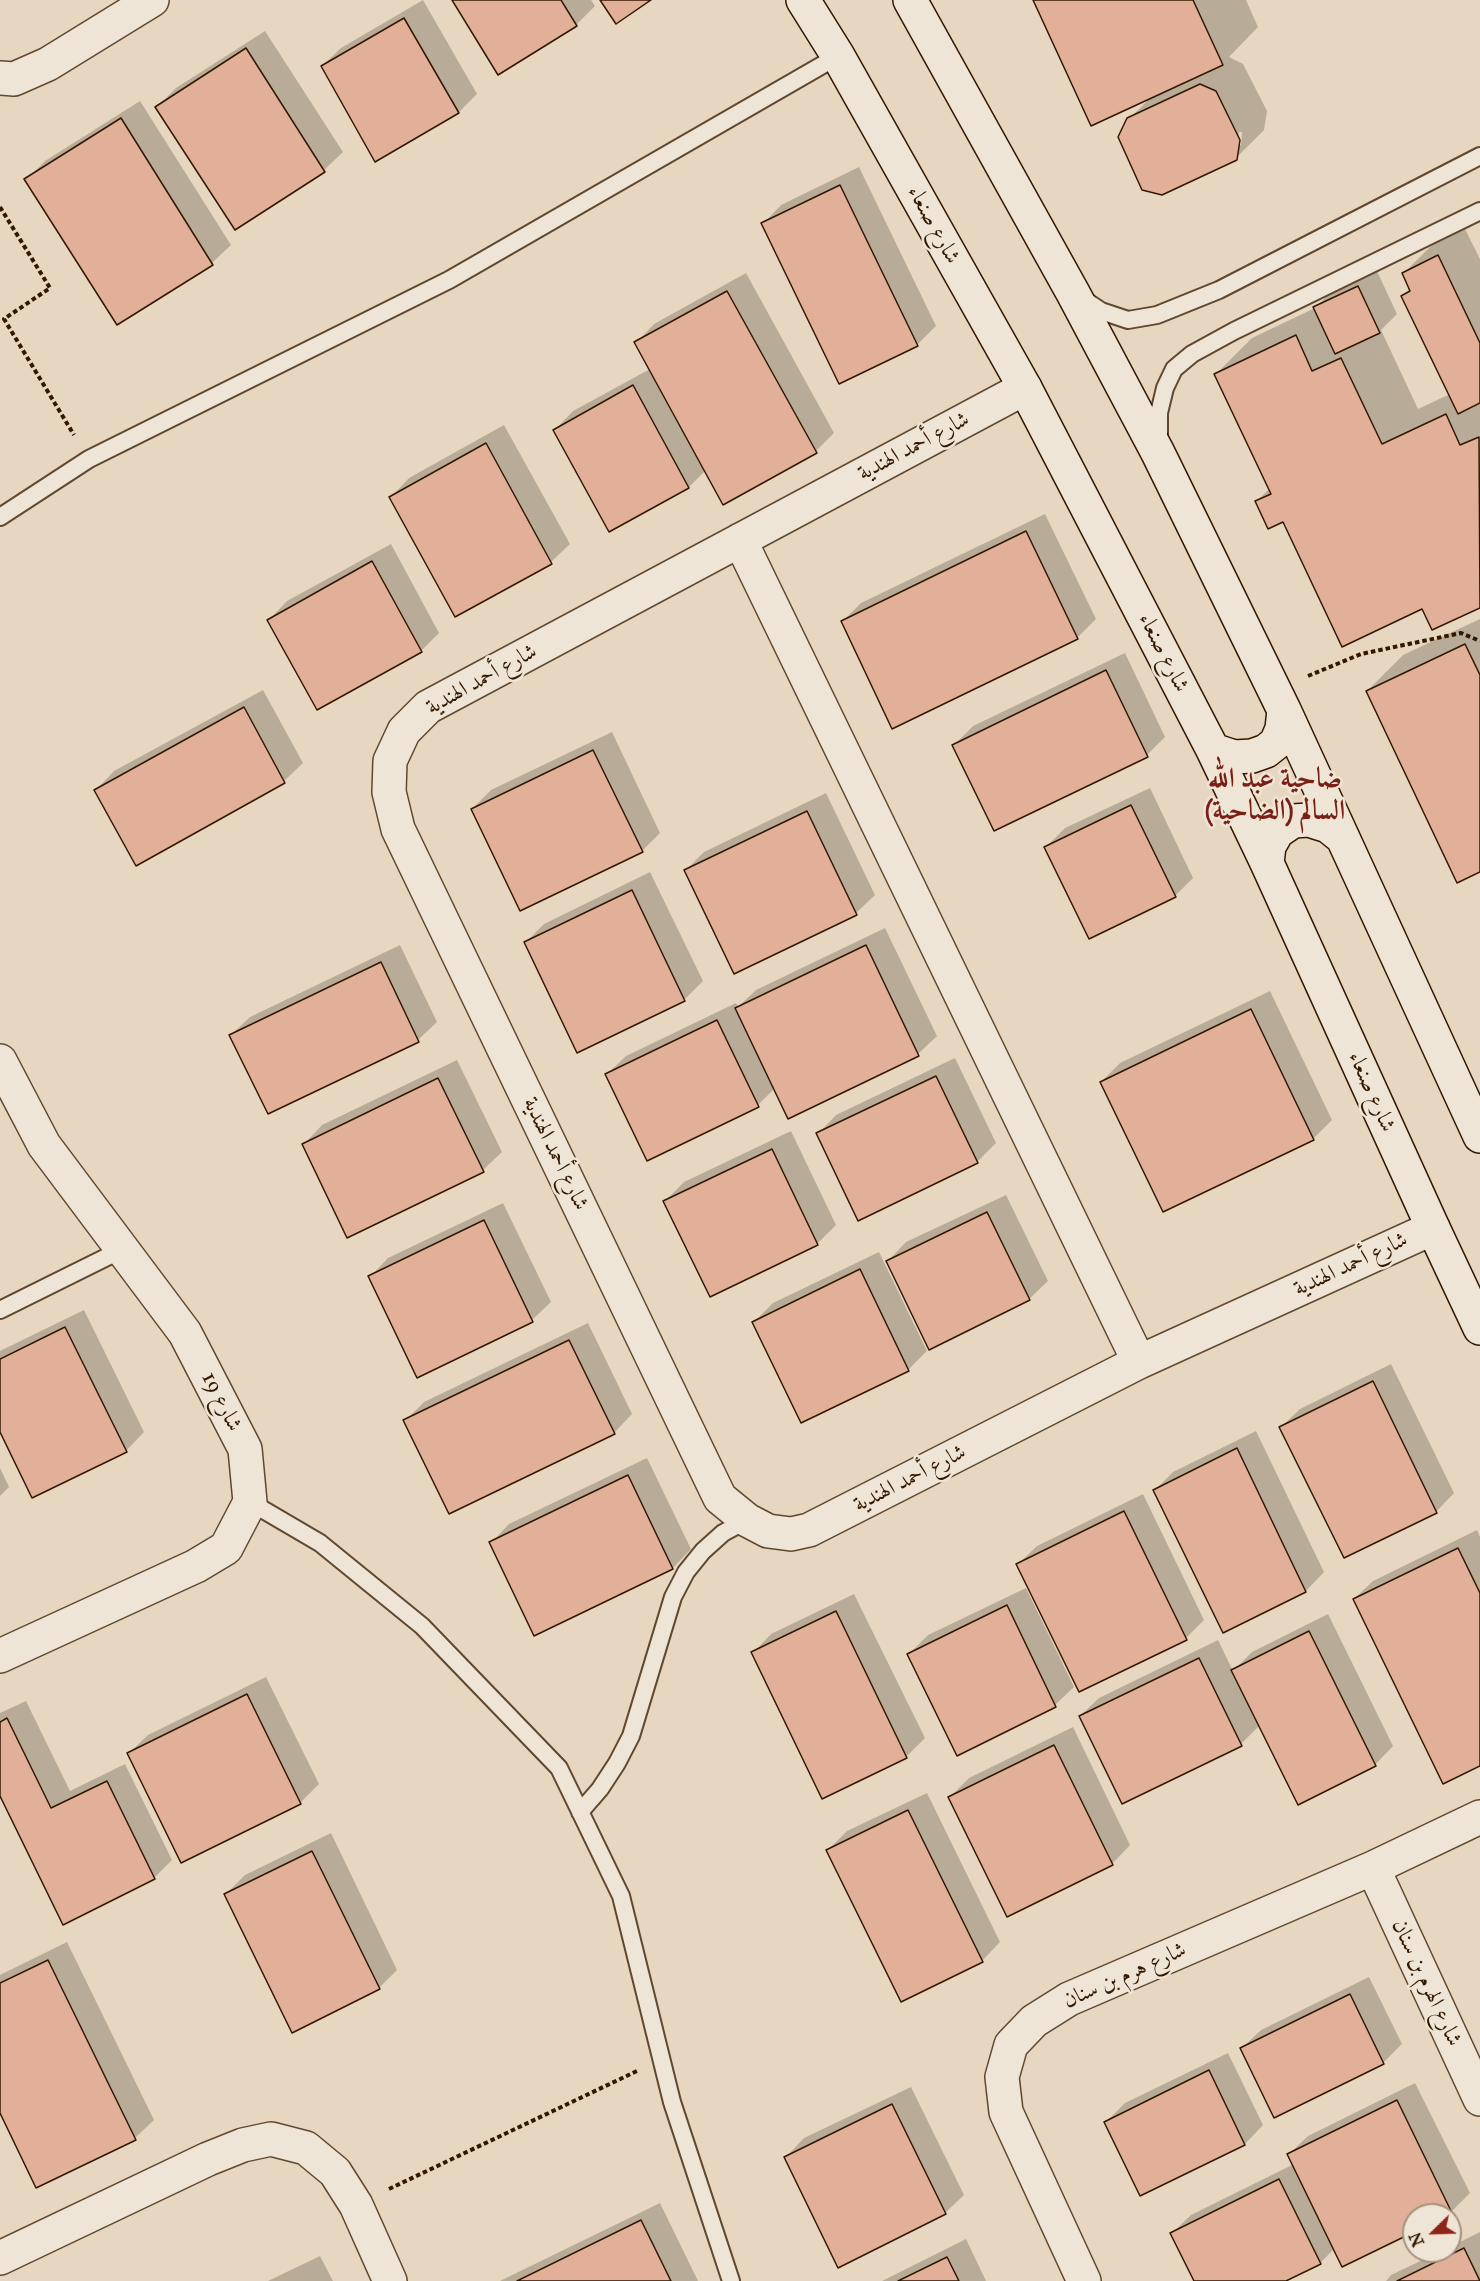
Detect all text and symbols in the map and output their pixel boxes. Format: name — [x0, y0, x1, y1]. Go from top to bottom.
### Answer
street label: شارع صنعاء — [901, 181, 965, 269]
street label: شارع أحمد الهندية — [854, 407, 974, 487]
street label: شارع صنعاء — [1132, 609, 1194, 697]
street label: شارع أحمد الهندية — [422, 639, 542, 721]
district label: ضاحية عبد الله السالم (الضاحية) — [1205, 763, 1345, 829]
street label: شارع صنعاء — [1342, 1048, 1400, 1136]
street label: شارع أحمد الهندية — [516, 1093, 594, 1215]
street label: شارع أحمد الهندية — [1290, 1227, 1412, 1303]
street label: شارع 19 — [195, 1368, 247, 1436]
street label: شارع أحمد الهندية — [849, 1439, 971, 1519]
street label: شارع الهرم بن سنان — [1385, 1915, 1467, 2051]
street label: شارع هرم بن سنان — [1059, 1937, 1191, 2015]
north arrow — [1402, 2203, 1462, 2263]
text: N — [1405, 2229, 1428, 2249]

